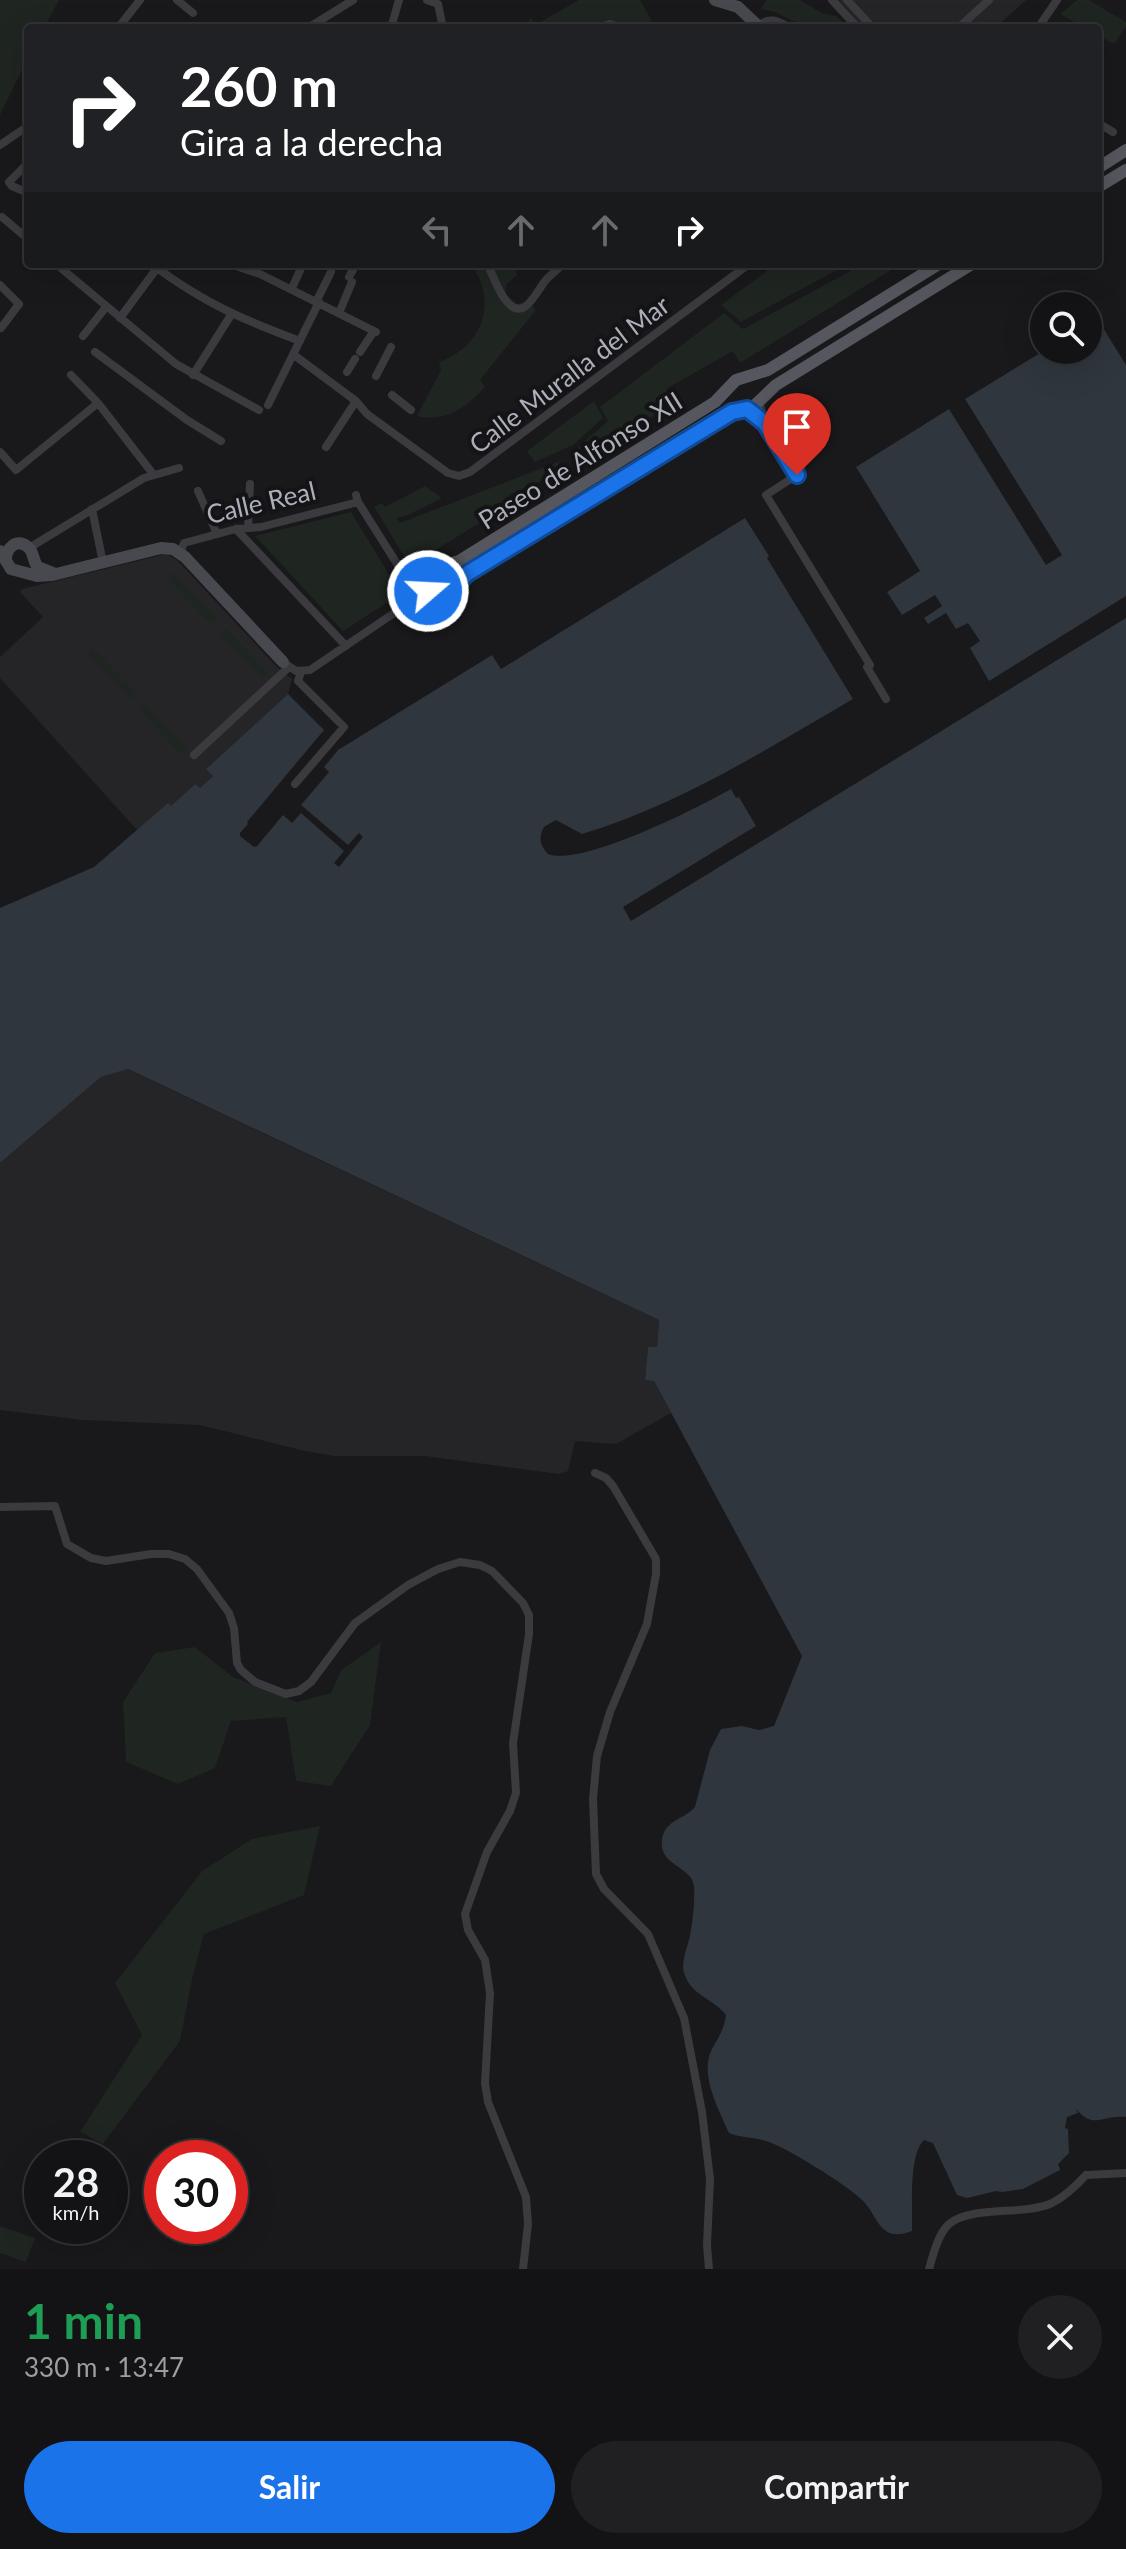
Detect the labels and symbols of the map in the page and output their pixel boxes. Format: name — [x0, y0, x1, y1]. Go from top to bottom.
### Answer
street label: Calle Muralla del Mar — [462, 288, 676, 460]
street label: Paseo de Alfonso XII — [472, 384, 688, 536]
pin — [763, 393, 831, 475]
street label: Calle Real — [203, 474, 319, 530]
position arrow — [386, 549, 470, 633]
speed limit sign: 30 — [144, 2140, 248, 2244]

